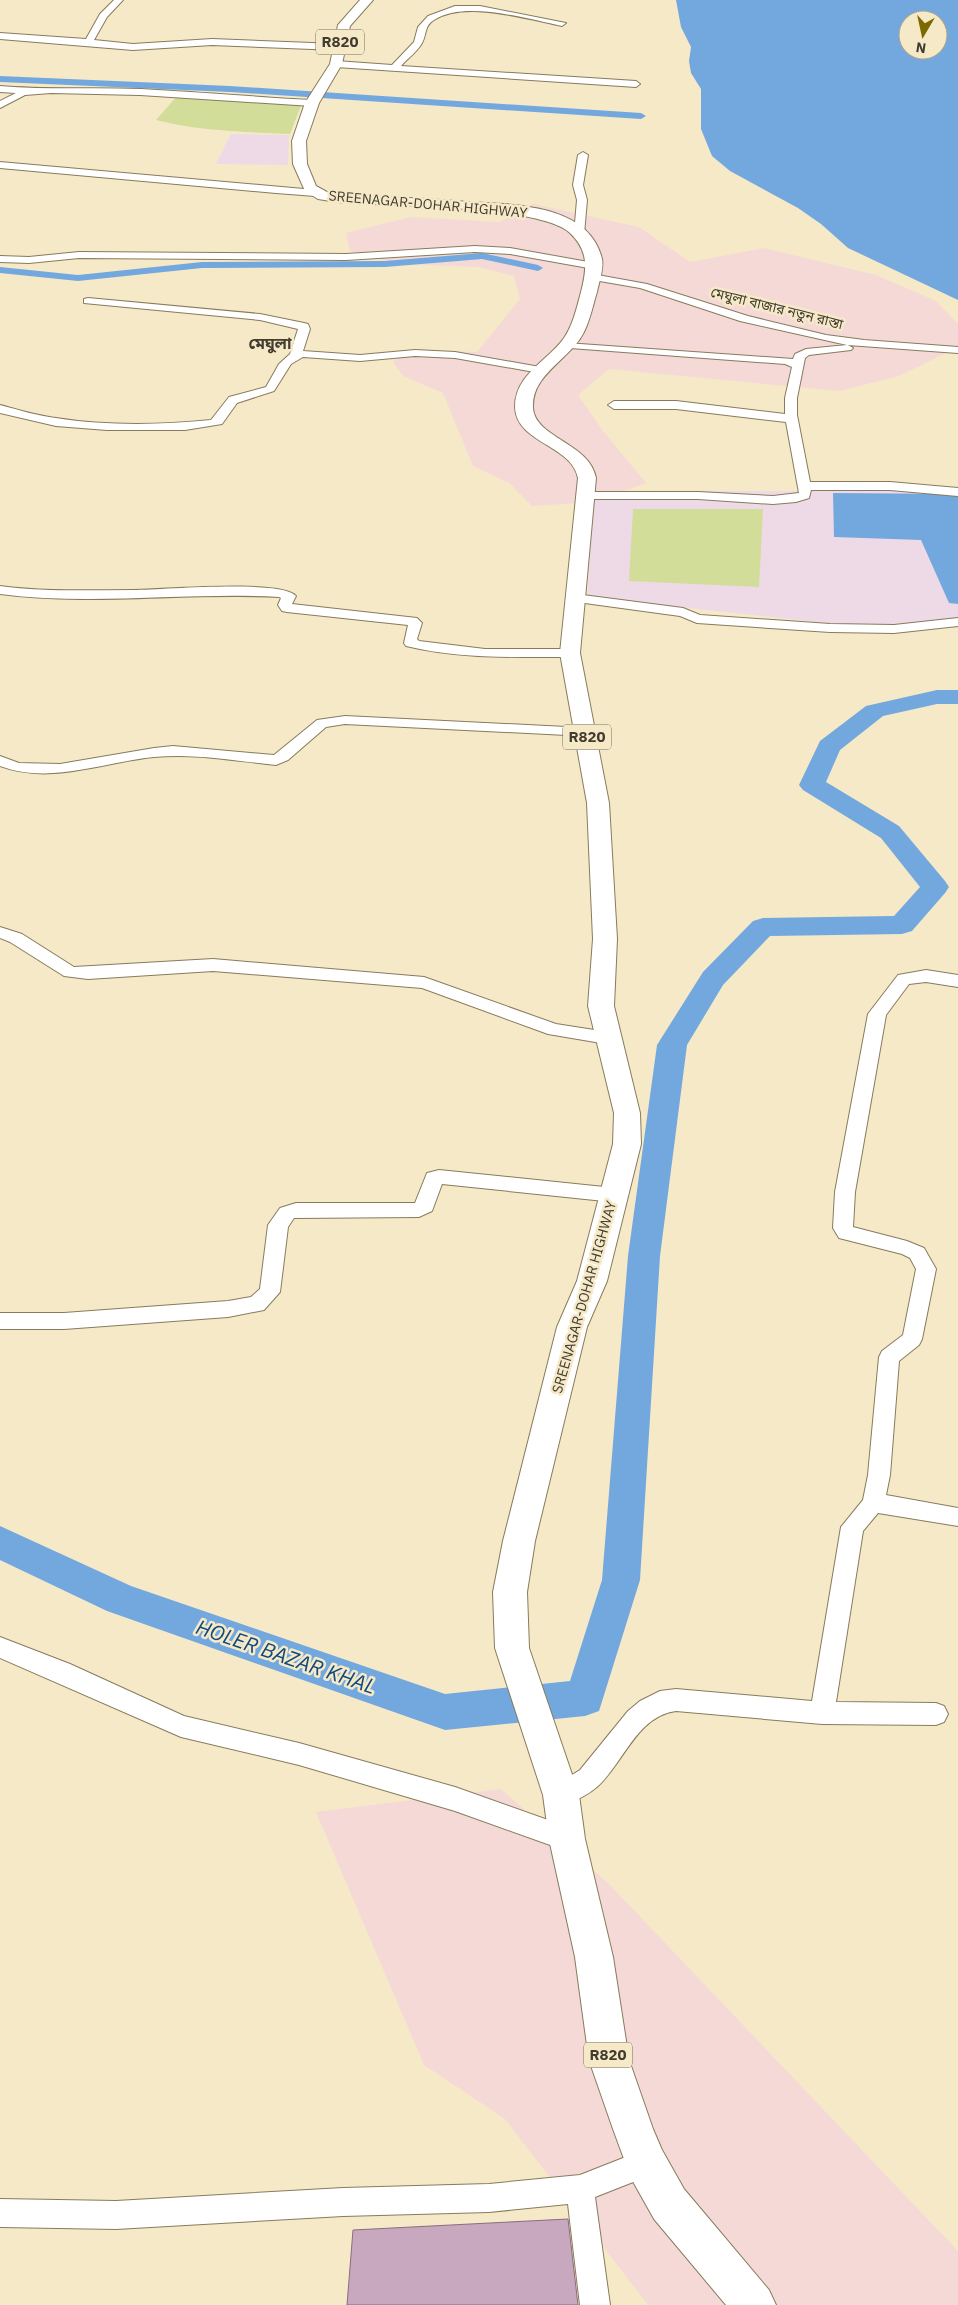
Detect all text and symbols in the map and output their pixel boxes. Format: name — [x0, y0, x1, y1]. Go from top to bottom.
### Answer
north arrow — [898, 10, 948, 60]
road number: R820 — [316, 30, 364, 54]
text: N — [915, 38, 927, 58]
street label: SREENAGAR-DOHAR HIGHWAY — [328, 186, 529, 222]
street label: মেঘুলা বাজার নতুন রাস্তা — [709, 283, 845, 333]
district label: মেঘুলা — [249, 333, 292, 354]
road number: R820 — [563, 724, 611, 750]
street label: SREENAGAR-DOHAR HIGHWAY — [548, 1198, 620, 1395]
water label: HOLER BAZAR KHAL — [193, 1612, 380, 1700]
road number: R820 — [584, 2042, 632, 2068]

